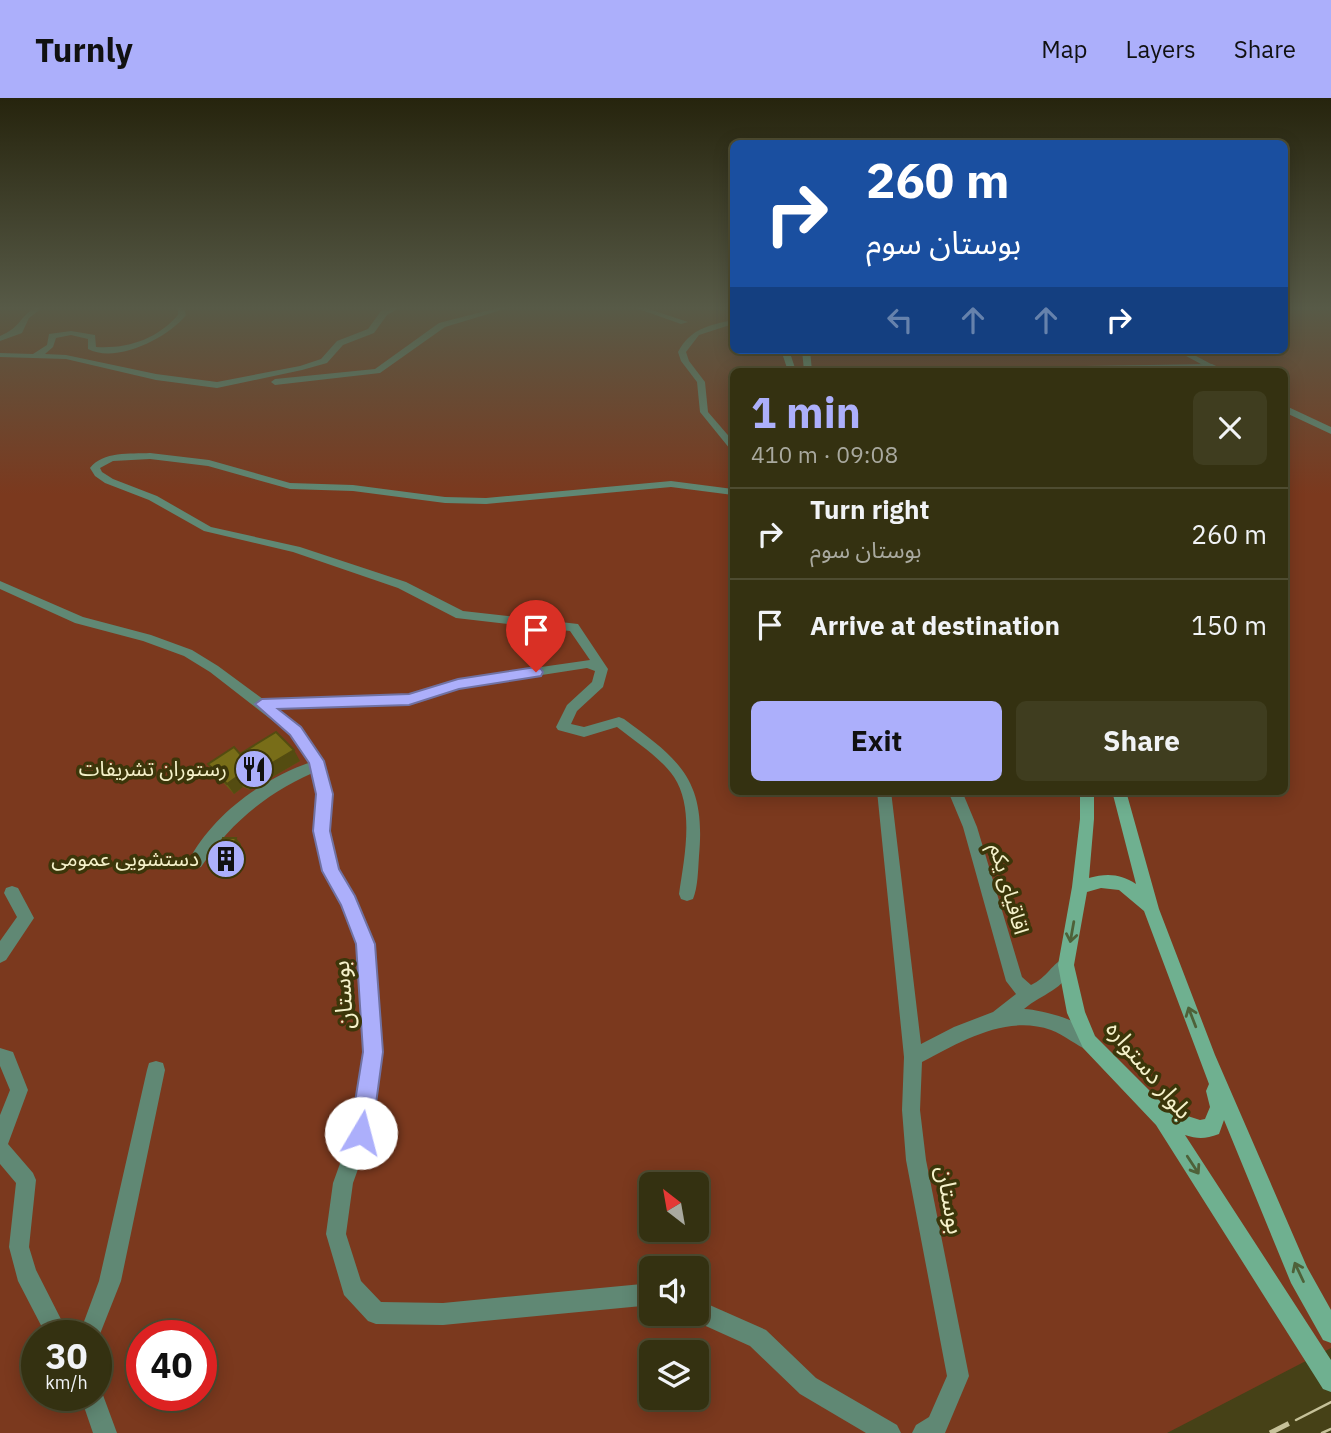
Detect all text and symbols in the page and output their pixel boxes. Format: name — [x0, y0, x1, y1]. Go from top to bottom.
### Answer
text: Turnly — [35, 28, 133, 71]
text: Map — [1041, 33, 1088, 65]
text: Layers — [1126, 33, 1196, 65]
text: Share — [1234, 33, 1296, 65]
text: 260 m — [866, 148, 1010, 211]
icon: right — [751, 168, 842, 259]
text: بوستان سوم — [866, 221, 1021, 263]
icon: left — [881, 301, 919, 339]
icon: ahead — [954, 301, 992, 339]
icon: ahead — [1027, 301, 1065, 339]
icon: right — [1100, 301, 1138, 339]
text: 1 min — [751, 385, 861, 440]
button: close — [1193, 391, 1267, 465]
text: 410 m · 09:08 — [751, 439, 898, 469]
text: Turn right — [810, 492, 929, 526]
icon: right — [751, 515, 789, 553]
text: 260 m — [1191, 517, 1267, 551]
text: بوستان سوم — [810, 534, 922, 564]
pin — [506, 600, 566, 672]
icon: arrive — [751, 606, 789, 644]
text: Arrive at destination — [810, 608, 1060, 642]
text: 150 m — [1191, 608, 1267, 642]
icon: arrive — [517, 611, 555, 649]
button: Exit — [751, 701, 1002, 781]
button: Share — [1016, 701, 1267, 781]
restaurant icon: رستوران تشریفات — [233, 748, 275, 790]
place label: رستوران تشریفات — [79, 754, 227, 782]
building icon: دستشویی عمومی — [205, 838, 247, 880]
street label: اقاقیای یکم — [982, 840, 1036, 938]
place label: دستشویی عمومی — [51, 844, 199, 872]
one-way arrow — [1065, 920, 1078, 943]
street label: بوستان — [324, 960, 360, 1031]
one-way arrow — [1184, 1007, 1197, 1028]
street label: بلوار دستواره — [1099, 1013, 1200, 1125]
position arrow — [324, 1096, 398, 1170]
one-way arrow — [1186, 1155, 1200, 1175]
street label: بوستان — [929, 1163, 973, 1237]
north arrow — [639, 1172, 709, 1242]
map controls — [639, 1172, 709, 1410]
button: sound — [639, 1256, 709, 1326]
one-way arrow — [1292, 1262, 1305, 1283]
speed limit sign: 40 — [126, 1320, 217, 1411]
text: 30 — [45, 1333, 88, 1379]
button: layers — [639, 1340, 709, 1410]
text: km/h — [45, 1371, 88, 1394]

